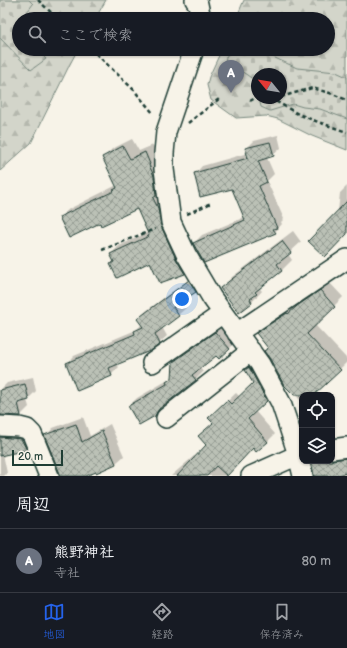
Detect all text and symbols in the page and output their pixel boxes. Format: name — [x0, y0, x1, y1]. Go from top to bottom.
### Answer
search box — [12, 12, 335, 56]
icon: search — [26, 23, 48, 45]
text: ここで検索 — [58, 26, 133, 45]
pin: A — [218, 60, 244, 93]
north arrow — [251, 68, 287, 104]
your location — [172, 289, 192, 309]
map controls — [299, 392, 335, 464]
button: locate — [299, 392, 335, 428]
button: layers — [299, 428, 335, 464]
scale bar — [12, 448, 63, 467]
text: 20 m — [18, 450, 43, 463]
text: 周辺 — [16, 495, 50, 515]
text: 熊野神社 — [54, 543, 114, 562]
text: A — [25, 553, 33, 569]
text: 80 m — [302, 553, 331, 569]
text: 寺社 — [54, 565, 80, 581]
tab: 地図 — [43, 601, 65, 641]
tab: 経路 — [151, 601, 173, 641]
tab: 保存済み — [260, 601, 304, 641]

